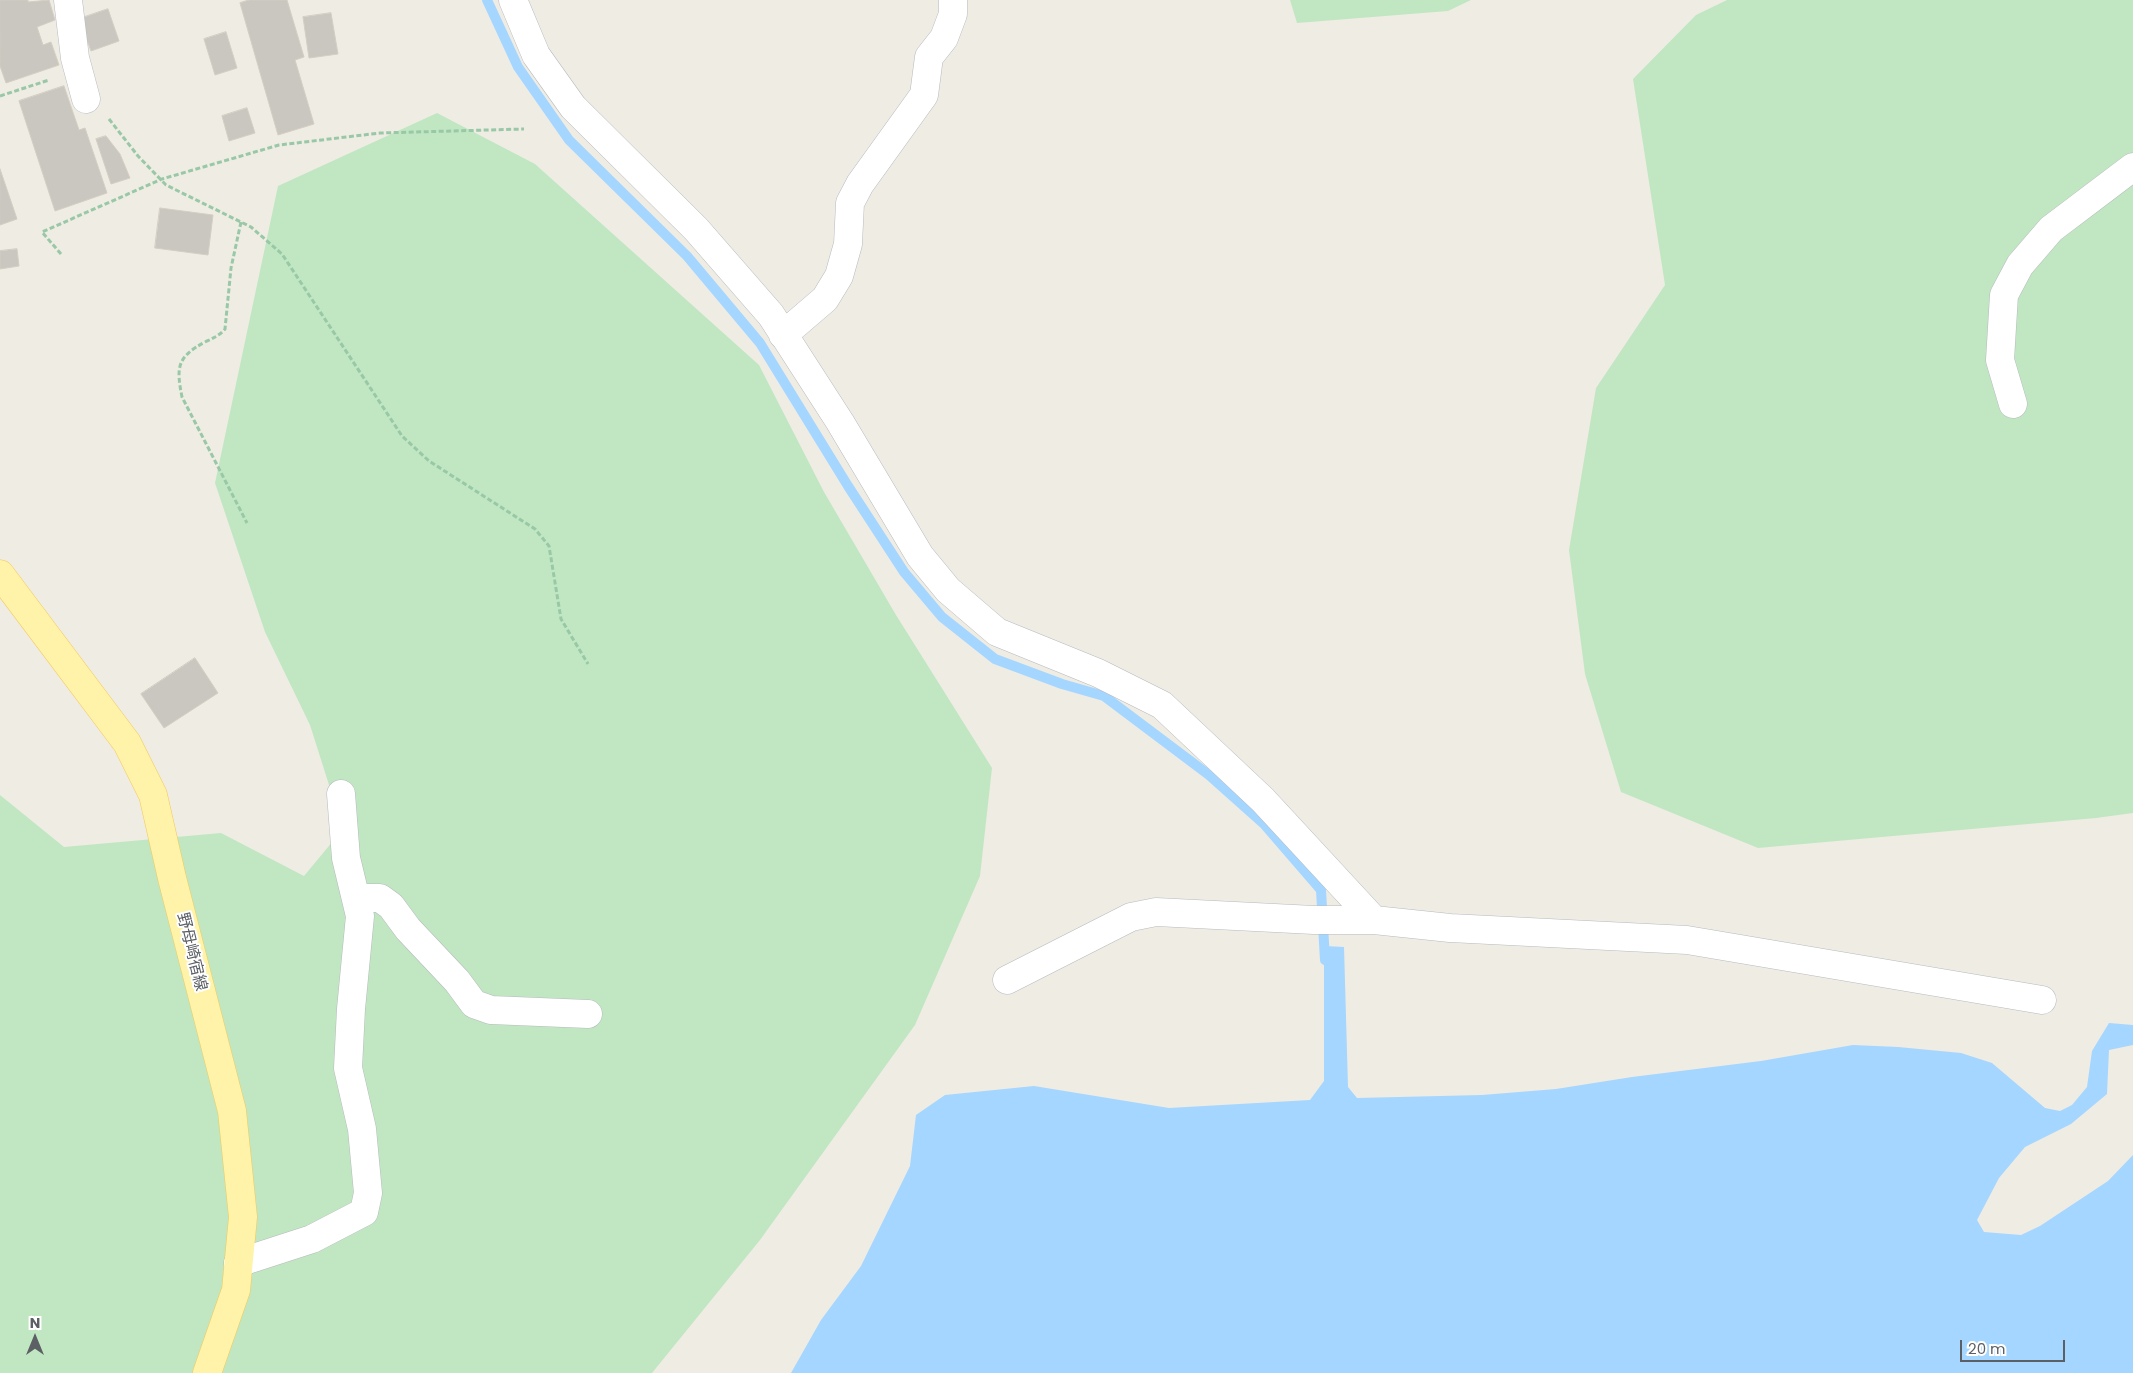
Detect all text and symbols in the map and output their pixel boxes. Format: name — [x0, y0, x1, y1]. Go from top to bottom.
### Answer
street label: 野母崎宿線 — [172, 911, 210, 993]
north arrow — [10, 1313, 60, 1363]
text: N — [30, 1313, 40, 1333]
scale bar — [1963, 1330, 2068, 1362]
text: 20 m — [1968, 1338, 2006, 1359]

